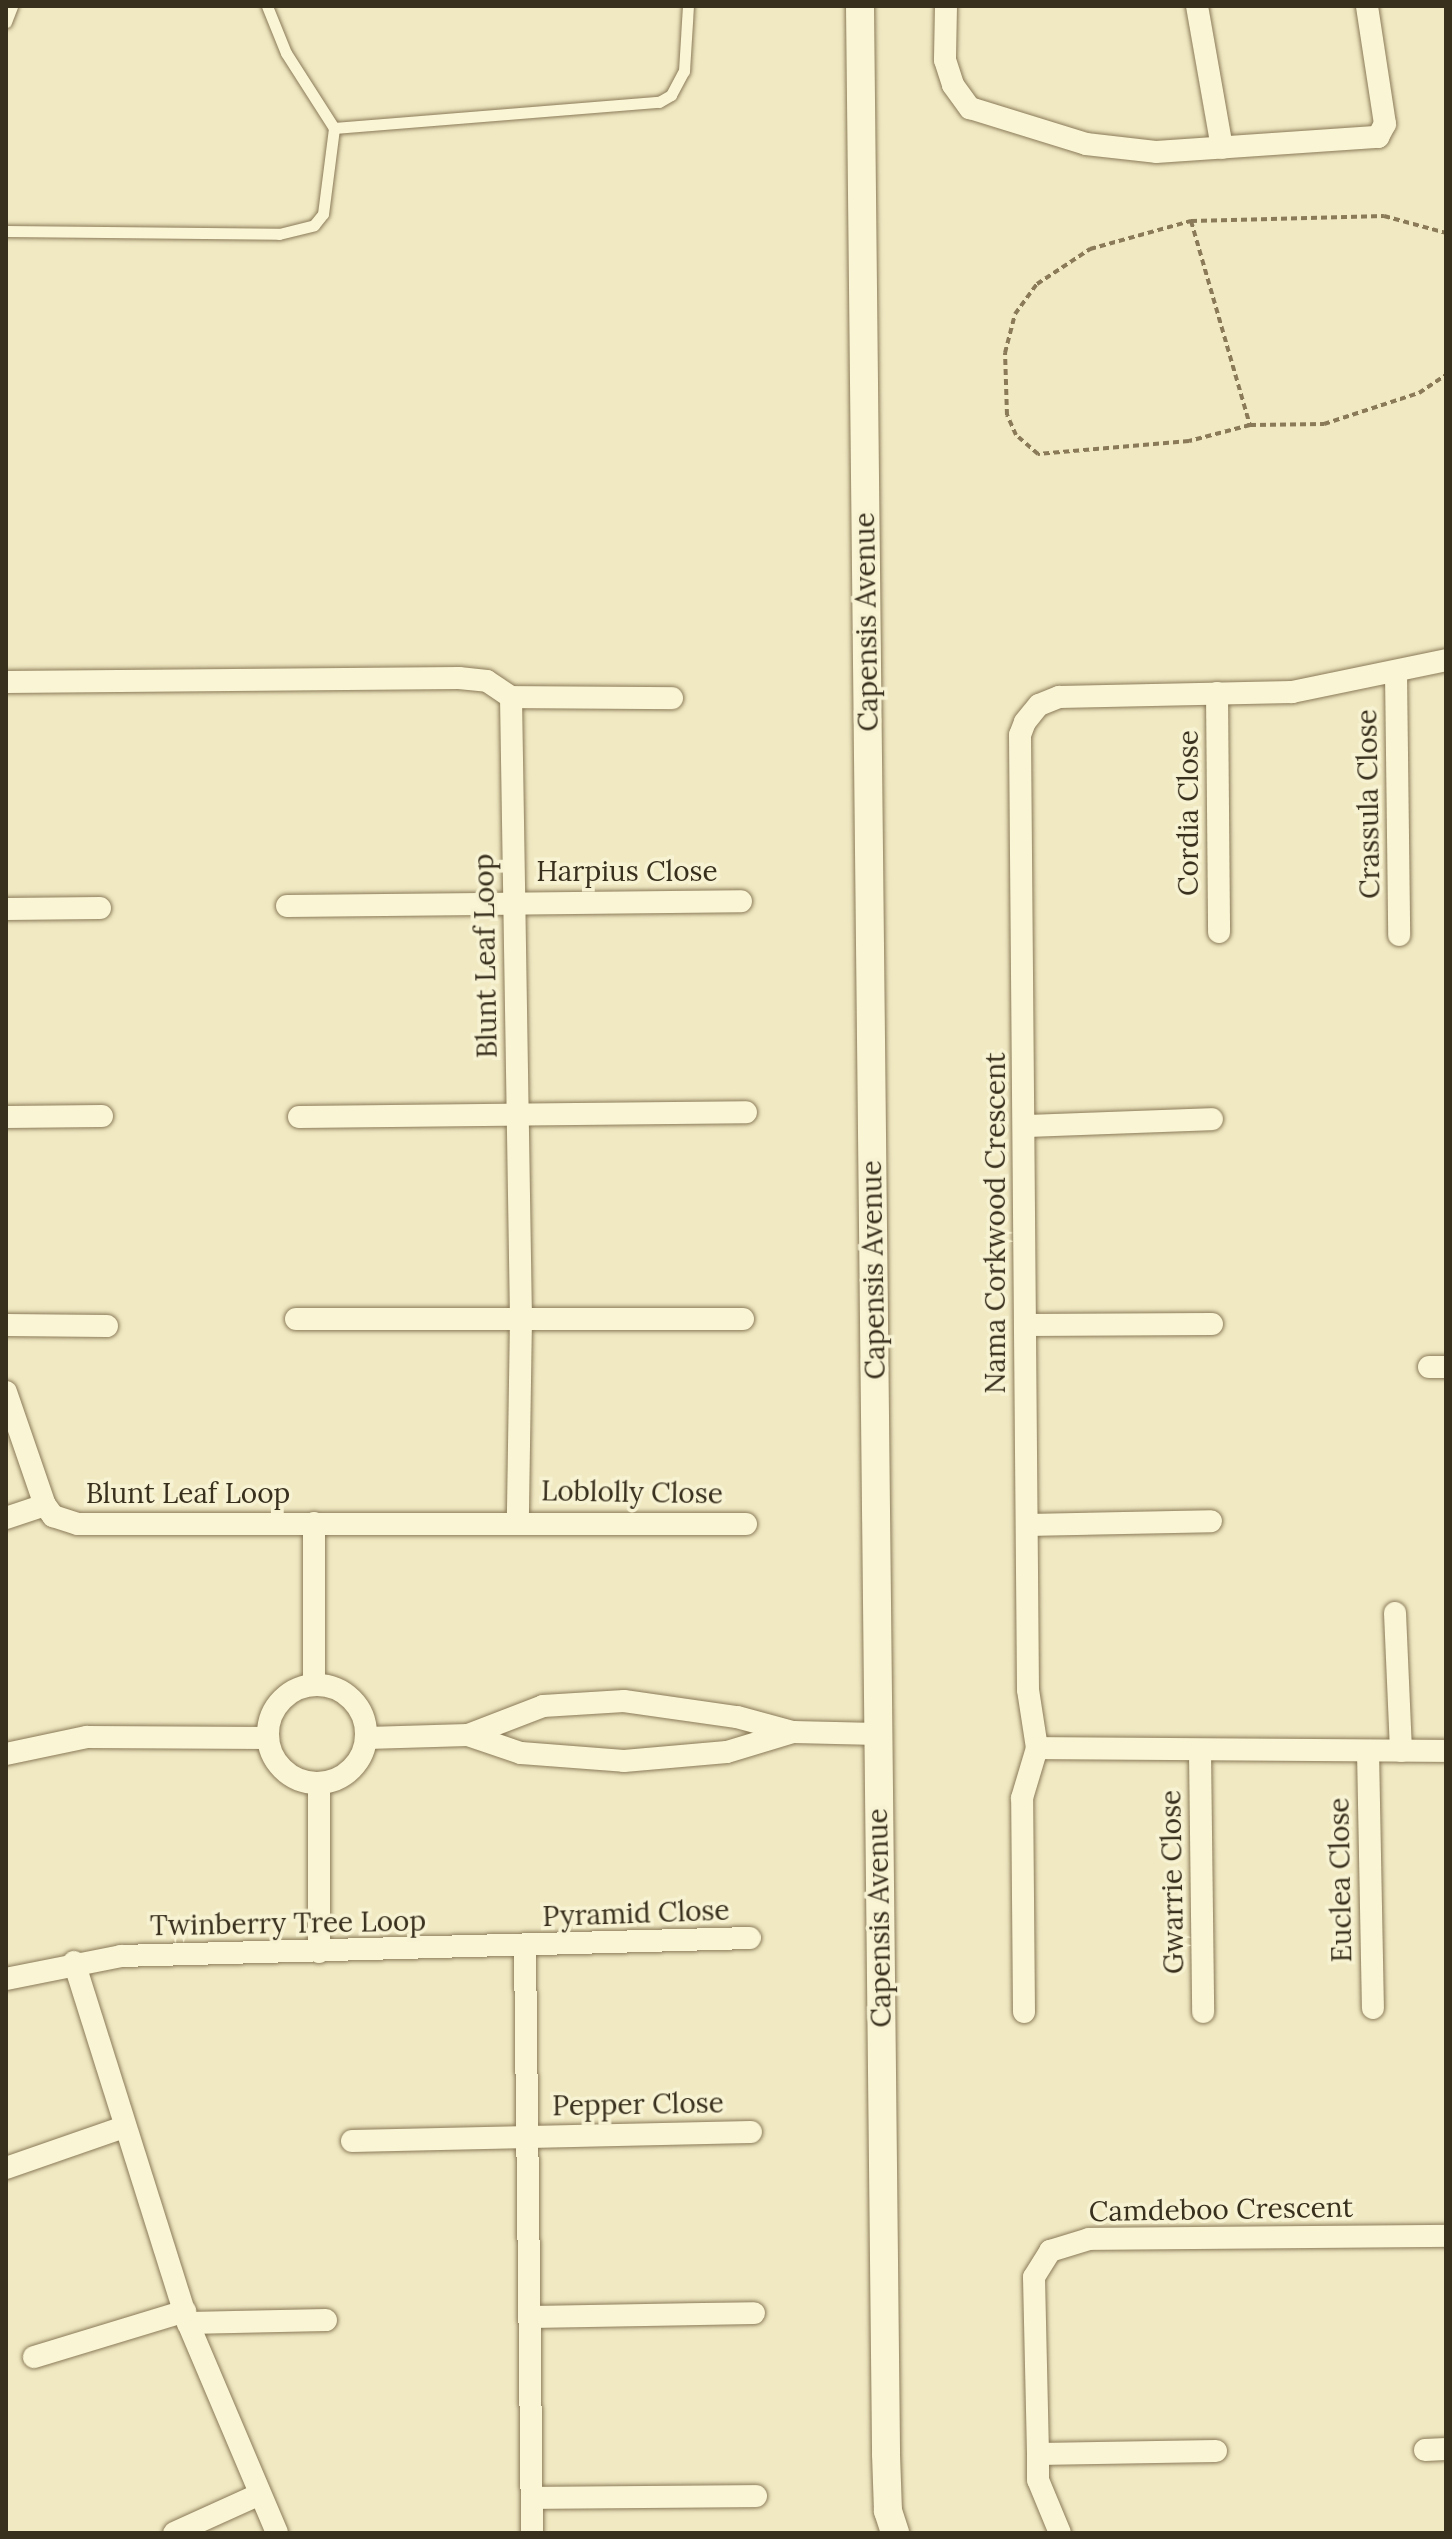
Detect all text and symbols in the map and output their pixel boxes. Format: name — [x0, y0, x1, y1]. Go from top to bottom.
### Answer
street label: Capensis Avenue — [847, 512, 885, 732]
street label: Crassula Close — [1350, 709, 1386, 899]
street label: Cordia Close — [1171, 730, 1205, 896]
street label: Blunt Leaf Loop — [466, 853, 504, 1059]
street label: Harpius Close — [536, 854, 718, 888]
street label: Nama Corkwood Crescent — [978, 1052, 1012, 1394]
street label: Capensis Avenue — [854, 1160, 892, 1380]
street label: Loblolly Close — [541, 1474, 723, 1510]
street label: Blunt Leaf Loop — [86, 1476, 290, 1510]
street label: Gwarrie Close — [1154, 1790, 1190, 1974]
street label: Euclea Close — [1322, 1797, 1358, 1963]
street label: Capensis Avenue — [860, 1808, 898, 2028]
street label: Pyramid Close — [542, 1893, 730, 1933]
street label: Twinberry Tree Loop — [150, 1904, 426, 1942]
street label: Pepper Close — [552, 2086, 724, 2122]
street label: Camdeboo Crescent — [1088, 2190, 1354, 2228]

